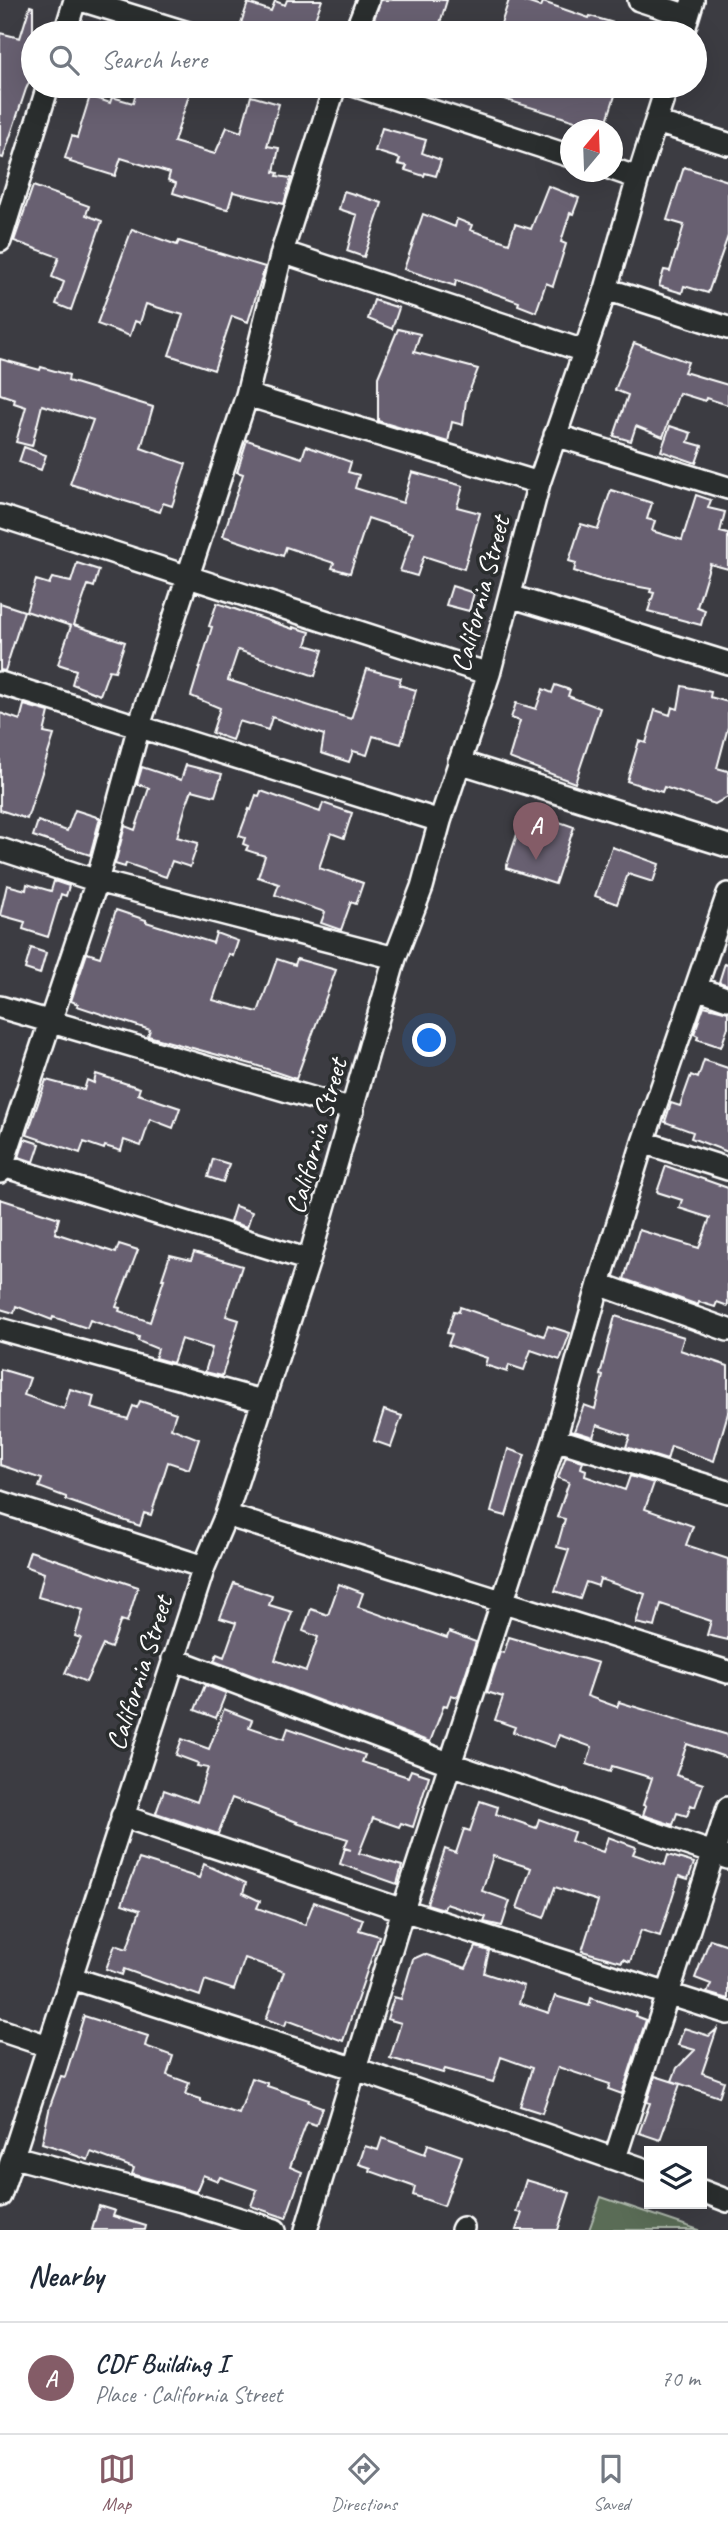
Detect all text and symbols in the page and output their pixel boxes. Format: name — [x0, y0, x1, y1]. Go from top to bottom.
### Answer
search box — [21, 21, 707, 98]
icon: search — [45, 41, 83, 79]
text: Search here — [101, 43, 207, 76]
north arrow — [560, 119, 623, 182]
street label: California Street — [442, 510, 518, 676]
pin: A — [513, 802, 559, 860]
your location — [412, 1023, 446, 1057]
street label: California Street — [277, 1052, 356, 1218]
street label: California Street — [98, 1589, 181, 1754]
map controls — [644, 2146, 707, 2209]
button: layers — [644, 2146, 707, 2209]
text: Nearby — [28, 2257, 104, 2295]
text: CDF Building I — [95, 2347, 228, 2380]
text: A — [45, 2364, 57, 2393]
text: 70 m — [661, 2364, 700, 2393]
text: Place · California Street — [95, 2380, 282, 2409]
tab: Map — [98, 2450, 136, 2516]
tab: Directions — [331, 2450, 397, 2516]
tab: Saved — [592, 2450, 630, 2516]

